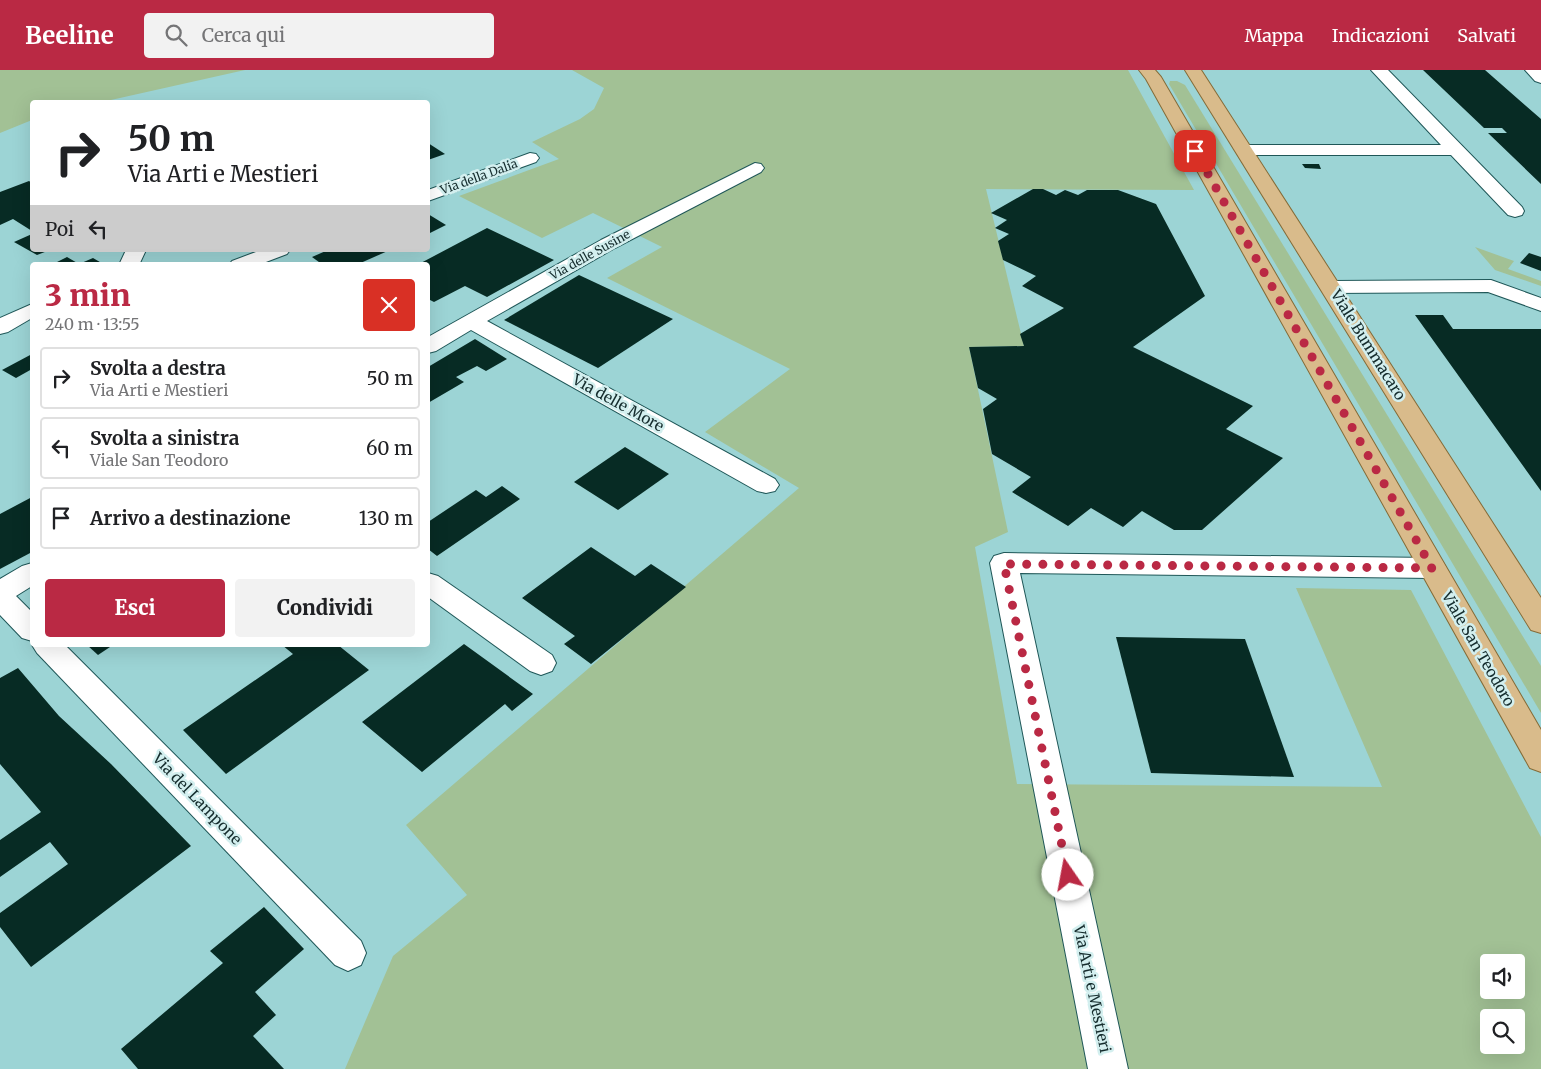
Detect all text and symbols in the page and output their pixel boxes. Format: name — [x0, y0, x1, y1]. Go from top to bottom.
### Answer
search box — [144, 13, 494, 58]
text: Beeline — [25, 20, 114, 51]
icon: search — [162, 21, 190, 49]
text: Cerca qui — [202, 23, 285, 47]
text: Mappa — [1244, 24, 1304, 47]
text: Indicazioni — [1332, 24, 1429, 47]
text: Salvati — [1457, 24, 1516, 47]
text: 50 m — [128, 117, 215, 161]
icon: right — [45, 120, 110, 185]
pin — [1174, 130, 1216, 172]
icon: arrive — [1181, 137, 1209, 165]
street label: Via della Dalia — [437, 155, 520, 198]
text: Via Arti e Mestieri — [128, 160, 318, 188]
icon: left — [84, 215, 112, 243]
text: Poi — [45, 217, 74, 241]
street label: Via delle Susine — [546, 226, 633, 283]
text: 3 min — [45, 276, 130, 314]
button: close — [363, 279, 415, 331]
street label: Viale Bummacaro — [1326, 285, 1410, 404]
text: 240 m · 13:55 — [45, 314, 140, 334]
text: Svolta a destra — [90, 356, 226, 380]
icon: right — [47, 364, 75, 392]
text: 50 m — [367, 366, 413, 390]
street label: Via delle More — [568, 369, 667, 436]
text: Via Arti e Mestieri — [90, 380, 228, 400]
text: Svolta a sinistra — [90, 426, 239, 450]
icon: left — [47, 434, 75, 462]
text: 60 m — [366, 436, 413, 460]
text: Viale San Teodoro — [90, 450, 228, 470]
icon: arrive — [47, 504, 75, 532]
text: Arrivo a destinazione — [90, 506, 290, 530]
text: 130 m — [359, 506, 413, 530]
button: Esci — [45, 579, 225, 637]
button: Condividi — [235, 579, 415, 637]
street label: Viale San Teodoro — [1437, 587, 1519, 710]
street label: Via del Lampone — [148, 748, 246, 849]
position arrow — [1041, 848, 1093, 900]
street label: Via Arti e Mestieri — [1069, 922, 1115, 1054]
map controls — [1480, 954, 1525, 1054]
button: sound — [1480, 954, 1525, 999]
button: search — [1480, 1009, 1525, 1054]

